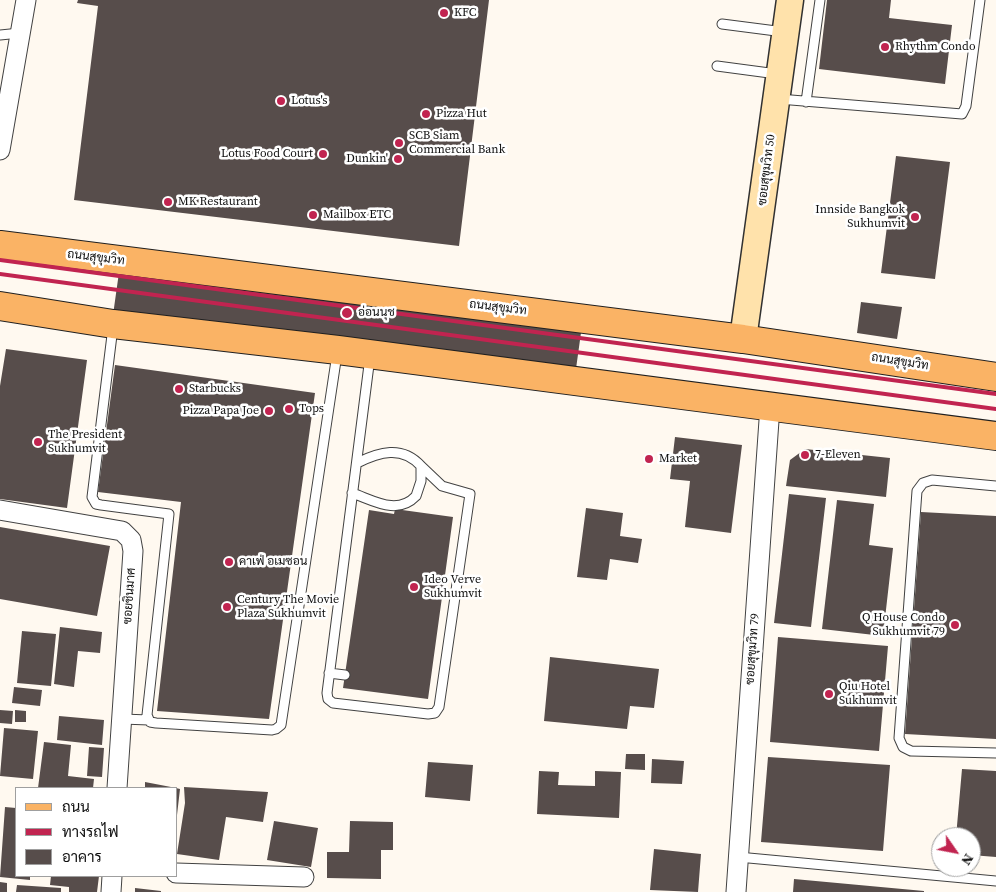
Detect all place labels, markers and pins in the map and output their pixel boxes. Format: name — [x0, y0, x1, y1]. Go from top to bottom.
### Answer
place label: KFC — [454, 6, 476, 20]
marker: KFC — [438, 7, 450, 19]
place label: Rhythm Condo — [895, 40, 975, 54]
marker: Rhythm Condo — [879, 41, 891, 53]
place label: Lotus's — [291, 94, 328, 108]
marker: Lotus's — [275, 95, 287, 107]
place label: Pizza Hut — [436, 107, 487, 121]
marker: Pizza Hut — [420, 108, 432, 120]
place label: SCB Siam Commercial Bank — [409, 129, 505, 157]
marker: SCB Siam Commercial Bank — [393, 137, 405, 149]
place label: Lotus Food Court — [221, 147, 313, 161]
marker: Lotus Food Court — [317, 148, 329, 160]
place label: Dunkin' — [346, 152, 388, 166]
marker: Dunkin' — [392, 153, 404, 165]
place label: MK Restaurant — [178, 195, 258, 209]
marker: MK Restaurant — [162, 196, 174, 208]
place label: Innside Bangkok Sukhumvit — [815, 203, 905, 231]
place label: Mailbox ETC — [323, 208, 391, 222]
marker: Mailbox ETC — [307, 209, 319, 221]
marker: Innside Bangkok Sukhumvit — [909, 211, 921, 223]
marker: อ่อนนุช — [340, 306, 354, 320]
place label: อ่อนนุช — [358, 306, 395, 320]
place label: Starbucks — [189, 382, 241, 396]
marker: Starbucks — [173, 383, 185, 395]
place label: Tops — [299, 402, 324, 416]
marker: Tops — [283, 403, 295, 415]
place label: Pizza Papa Joe — [183, 404, 259, 418]
marker: Pizza Papa Joe — [263, 405, 275, 417]
place label: The President Sukhumvit — [48, 428, 122, 456]
marker: The President Sukhumvit — [32, 436, 44, 448]
place label: 7-Eleven — [815, 448, 861, 462]
marker: 7-Eleven — [799, 449, 811, 461]
place label: Market — [659, 452, 697, 466]
marker: Market — [643, 453, 655, 465]
place label: คาเฟ่ อเมซอน — [239, 555, 307, 569]
marker: คาเฟ่ อเมซอน — [223, 556, 235, 568]
place label: Ideo Verve Sukhumvit — [424, 573, 482, 601]
marker: Ideo Verve Sukhumvit — [408, 581, 420, 593]
place label: Century The Movie Plaza Sukhumvit — [237, 593, 339, 621]
marker: Century The Movie Plaza Sukhumvit — [221, 601, 233, 613]
place label: Q House Condo Sukhumvit 79 — [862, 611, 945, 639]
marker: Q House Condo Sukhumvit 79 — [949, 619, 961, 631]
place label: Qiu Hotel Sukhumvit — [839, 680, 897, 708]
marker: Qiu Hotel Sukhumvit — [823, 688, 835, 700]

